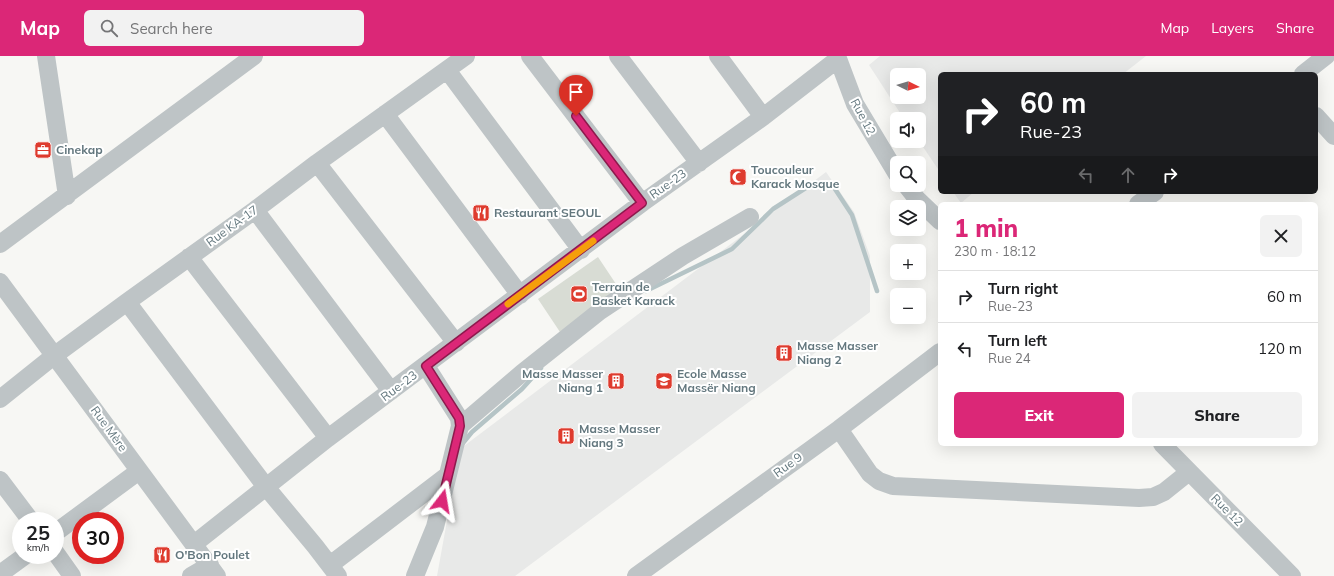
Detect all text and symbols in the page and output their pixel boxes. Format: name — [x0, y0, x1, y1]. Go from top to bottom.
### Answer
search box — [84, 10, 364, 46]
text: Map — [20, 16, 60, 40]
icon: search — [98, 17, 120, 39]
text: Search here — [130, 19, 213, 38]
text: Map — [1160, 19, 1189, 37]
text: Layers — [1211, 19, 1254, 37]
text: Share — [1276, 19, 1314, 37]
north arrow — [890, 68, 926, 104]
map controls — [890, 68, 926, 324]
pin — [559, 75, 593, 116]
icon: arrive — [565, 81, 587, 103]
text: 60 m — [1020, 85, 1086, 120]
icon: right — [954, 88, 1006, 140]
street label: Rue 12 — [848, 96, 879, 138]
button: sound — [890, 112, 926, 148]
text: Rue-23 — [1020, 120, 1082, 143]
office icon: Cinekap — [33, 140, 53, 160]
place label: Cinekap — [56, 142, 103, 157]
button: search — [890, 156, 926, 192]
place label: Toucouleur Karack Mosque — [751, 162, 840, 191]
icon: left — [1075, 164, 1097, 186]
icon: ahead — [1117, 164, 1139, 186]
icon: right — [1159, 164, 1181, 186]
street label: Rue-23 — [646, 166, 689, 202]
mosque icon: Toucouleur Karack Mosque — [728, 167, 748, 187]
button: layers — [890, 200, 926, 236]
street label: Rue KA-17 — [203, 202, 261, 249]
restaurant icon: Restaurant SEOUL — [471, 203, 491, 223]
place label: Restaurant SEOUL — [494, 205, 601, 220]
text: 1 min — [954, 213, 1018, 243]
button: close — [1260, 215, 1302, 257]
text: 230 m · 18:12 — [954, 243, 1036, 259]
button: + — [890, 244, 926, 280]
place label: Terrain de Basket Karack — [592, 279, 675, 308]
text: Turn right — [988, 279, 1058, 298]
sports icon: Terrain de Basket Karack — [569, 284, 589, 304]
icon: right — [954, 286, 976, 308]
text: 60 m — [1267, 287, 1302, 306]
button: − — [890, 288, 926, 324]
text: Rue-23 — [988, 298, 1033, 314]
text: Turn left — [988, 331, 1047, 350]
place label: Masse Masser Niang 2 — [797, 338, 878, 367]
icon: left — [954, 338, 976, 360]
text: 120 m — [1258, 339, 1302, 358]
building icon: Masse Masser Niang 2 — [774, 343, 794, 363]
text: Rue 24 — [988, 350, 1031, 366]
place label: Masse Masser Niang 1 — [522, 366, 603, 395]
place label: Ecole Masse Massër Niang — [677, 366, 756, 395]
street label: Rue-23 — [378, 367, 420, 404]
building icon: Masse Masser Niang 1 — [606, 371, 626, 391]
school or university icon: Ecole Masse Massër Niang — [654, 371, 674, 391]
button: Exit — [954, 392, 1124, 438]
button: Share — [1132, 392, 1302, 438]
street label: Rue Mère — [88, 403, 131, 454]
place label: Masse Masser Niang 3 — [579, 421, 660, 450]
building icon: Masse Masser Niang 3 — [556, 426, 576, 446]
street label: Rue 9 — [770, 449, 805, 480]
position arrow — [421, 480, 463, 522]
street label: Rue 12 — [1208, 490, 1247, 529]
speed limit sign: 30 — [72, 512, 124, 564]
text: 25 — [26, 520, 50, 545]
text: km/h — [27, 541, 49, 554]
restaurant icon: O'Bon Poulet — [152, 545, 172, 565]
place label: O'Bon Poulet — [175, 547, 250, 562]

